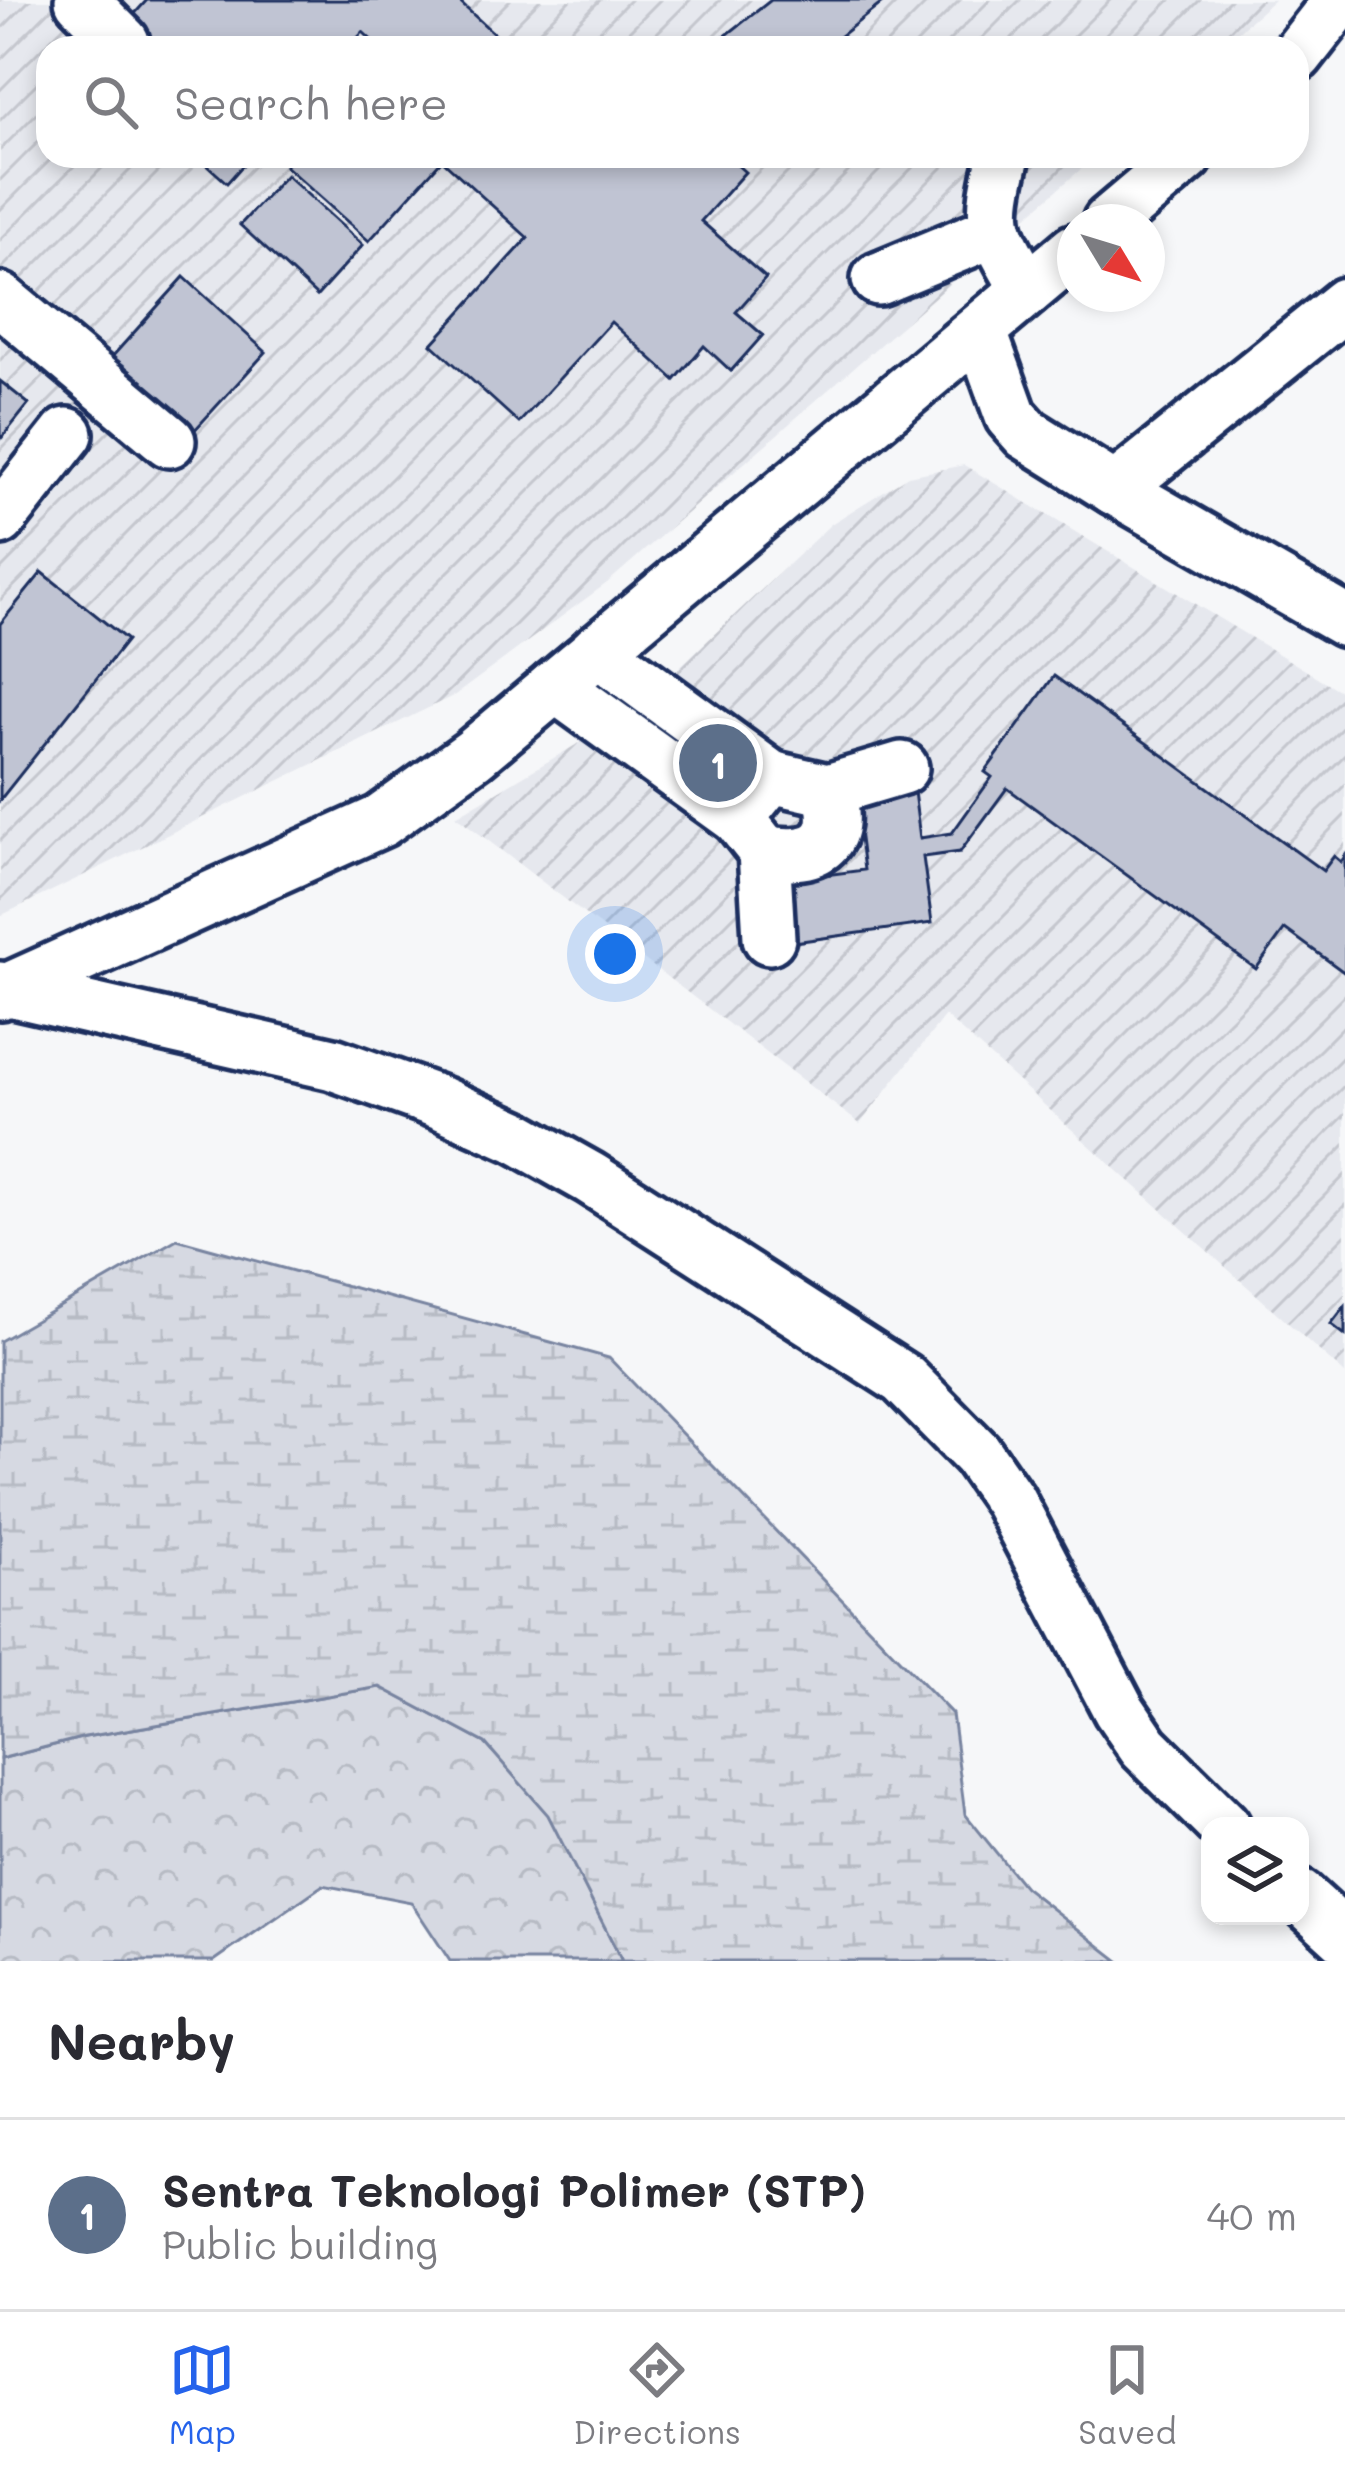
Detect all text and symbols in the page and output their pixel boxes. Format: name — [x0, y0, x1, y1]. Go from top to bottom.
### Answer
search box — [36, 36, 1309, 168]
icon: search — [78, 69, 144, 135]
text: Search here — [174, 73, 448, 131]
north arrow — [1057, 204, 1165, 312]
pin: 1 — [679, 718, 757, 808]
your location — [585, 924, 645, 984]
map controls — [1201, 1817, 1309, 1925]
button: layers — [1201, 1817, 1309, 1925]
text: Nearby — [48, 2006, 235, 2073]
text: Sentra Teknologi Polimer (STP) — [162, 2160, 866, 2218]
text: 1 — [78, 2189, 96, 2240]
text: 40 m — [1206, 2189, 1297, 2240]
text: Public building — [162, 2218, 438, 2269]
tab: Map — [169, 2337, 236, 2452]
tab: Directions — [573, 2337, 741, 2452]
tab: Saved — [1078, 2337, 1176, 2452]

